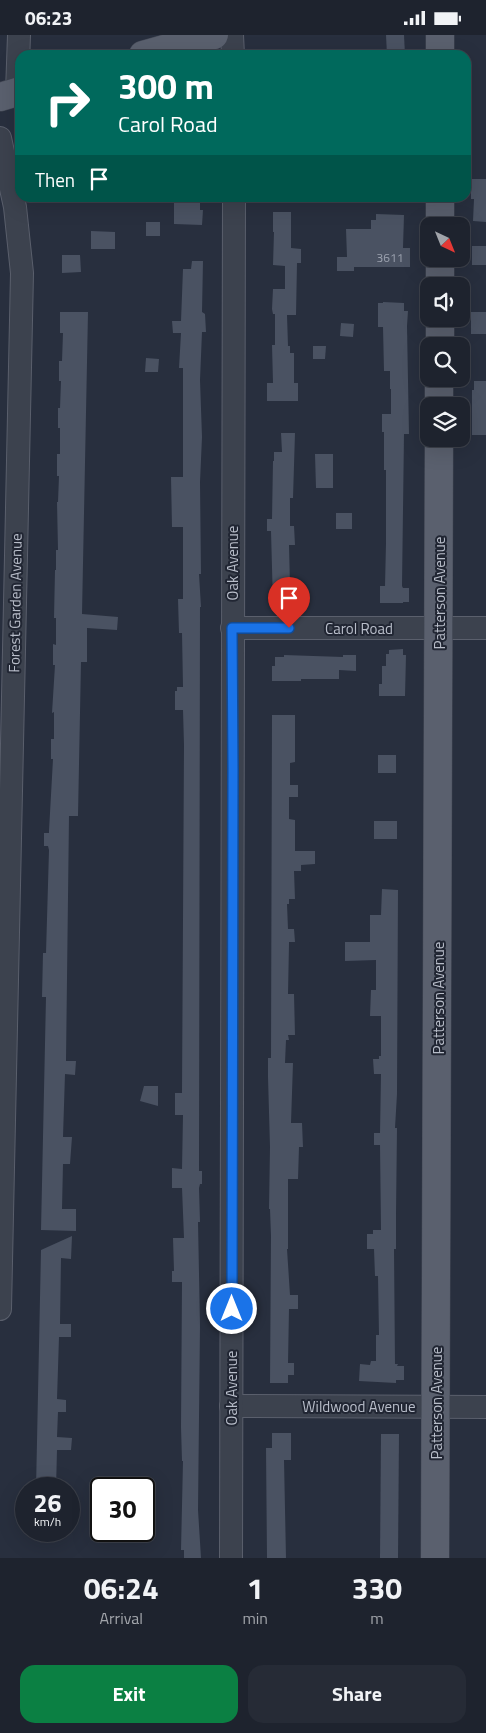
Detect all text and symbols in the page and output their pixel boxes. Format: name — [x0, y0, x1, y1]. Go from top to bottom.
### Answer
text: 06:23 — [25, 3, 72, 32]
text: 300 m — [118, 59, 214, 113]
icon: right — [35, 70, 100, 135]
text: Carol Road — [118, 107, 218, 141]
text: Then — [35, 165, 75, 194]
icon: arrive — [85, 165, 113, 193]
north arrow — [420, 217, 470, 267]
map controls — [420, 217, 470, 447]
house number: 3611 — [377, 248, 403, 267]
button: sound — [420, 277, 470, 327]
button: search — [420, 337, 470, 387]
button: layers — [420, 397, 470, 447]
street label: Oak Avenue — [221, 526, 244, 600]
street label: Forest Garden Avenue — [2, 533, 28, 673]
street label: Patterson Avenue — [428, 537, 451, 649]
pin — [268, 577, 310, 628]
icon: arrive — [275, 584, 303, 612]
street label: Carol Road — [325, 617, 393, 640]
street label: Patterson Avenue — [427, 942, 450, 1054]
position arrow — [205, 1282, 257, 1334]
street label: Patterson Avenue — [425, 1347, 448, 1459]
street label: Oak Avenue — [220, 1351, 243, 1425]
street label: Wildwood Avenue — [302, 1395, 416, 1418]
speed limit sign: 30 — [90, 1477, 155, 1542]
text: 26 — [33, 1484, 62, 1522]
text: km/h — [34, 1512, 61, 1531]
text: 06:24 — [84, 1565, 159, 1611]
text: 1 — [247, 1565, 264, 1611]
text: 330 — [352, 1565, 402, 1611]
text: Arrival — [100, 1606, 143, 1630]
text: min — [242, 1606, 268, 1630]
text: m — [370, 1606, 384, 1630]
button: Exit — [20, 1665, 238, 1723]
button: Share — [248, 1665, 466, 1723]

